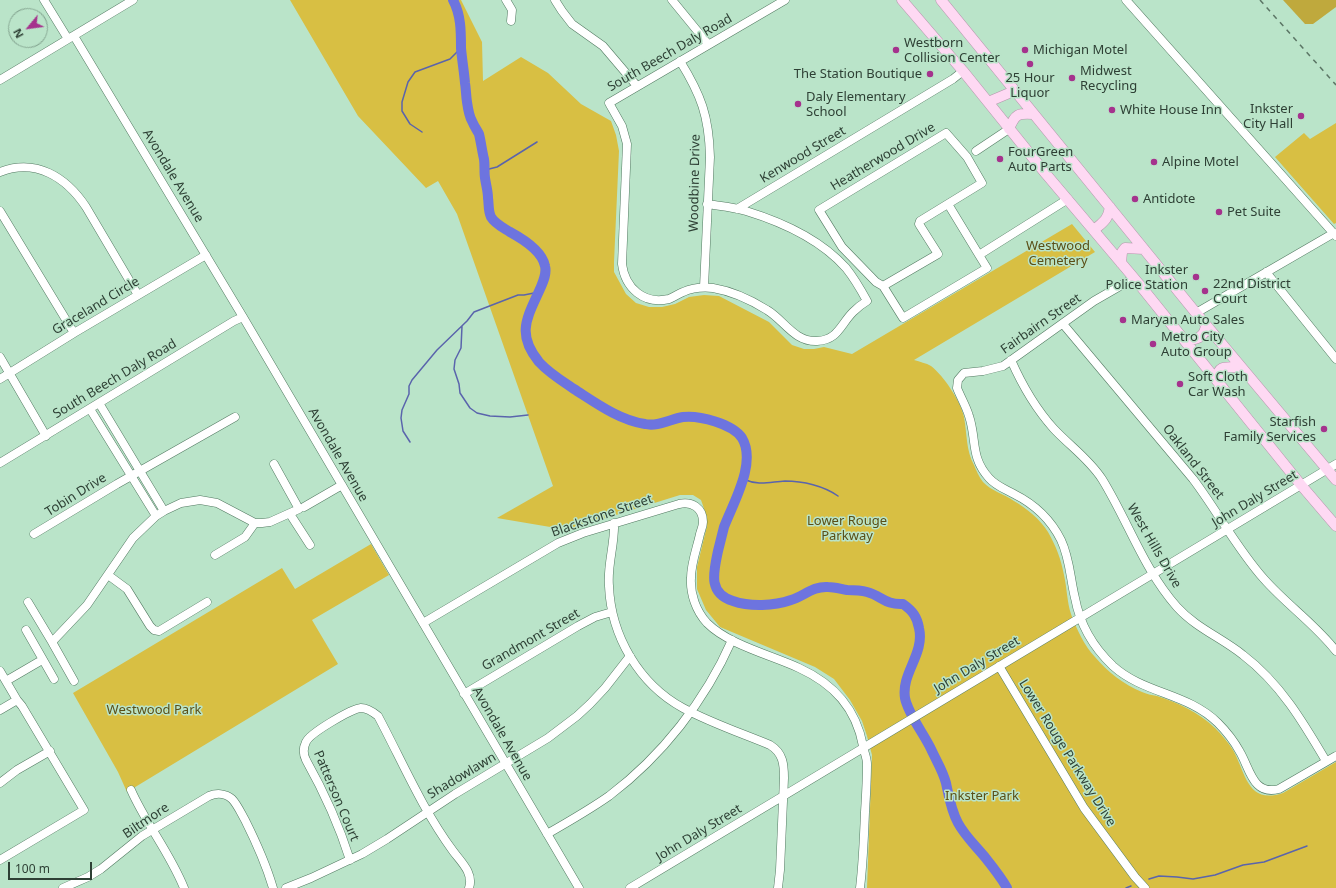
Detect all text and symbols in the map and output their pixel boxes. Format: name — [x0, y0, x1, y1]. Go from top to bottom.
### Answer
north arrow — [8, 8, 48, 48]
street label: South Beech Daly Road — [605, 11, 735, 95]
text: N — [9, 26, 27, 41]
place label: Westborn Collision Center — [904, 35, 1000, 66]
place label: Michigan Motel — [1033, 42, 1128, 58]
marker: Westborn Collision Center — [891, 45, 901, 55]
marker: Michigan Motel — [1020, 45, 1030, 55]
marker: 25 Hour Liquor — [1025, 59, 1035, 69]
place label: Midwest Recycling — [1080, 63, 1137, 94]
place label: The Station Boutique — [794, 66, 922, 82]
marker: The Station Boutique — [925, 69, 935, 79]
place label: 25 Hour Liquor — [1005, 70, 1055, 101]
marker: Midwest Recycling — [1067, 73, 1077, 83]
place label: Daly Elementary School — [806, 89, 906, 120]
marker: Daly Elementary School — [793, 99, 803, 109]
place label: Inkster City Hall — [1243, 101, 1293, 132]
place label: White House Inn — [1120, 102, 1222, 118]
marker: White House Inn — [1107, 105, 1117, 115]
marker: Inkster City Hall — [1296, 111, 1306, 121]
street label: Heatherwood Drive — [828, 120, 938, 194]
street label: Kenwood Street — [757, 123, 849, 187]
street label: Avondale Avenue — [139, 127, 207, 225]
street label: Woodbine Drive — [686, 134, 704, 232]
place label: FourGreen Auto Parts — [1008, 144, 1073, 175]
marker: FourGreen Auto Parts — [995, 154, 1005, 164]
place label: Alpine Motel — [1162, 154, 1239, 170]
marker: Alpine Motel — [1149, 157, 1159, 167]
place label: Antidote — [1143, 191, 1195, 207]
marker: Antidote — [1130, 194, 1140, 204]
place label: Pet Suite — [1227, 204, 1281, 220]
marker: Pet Suite — [1214, 207, 1224, 217]
park label: Westwood Cemetery — [1026, 238, 1090, 269]
place label: Inkster Police Station — [1106, 262, 1188, 293]
marker: Inkster Police Station — [1191, 272, 1201, 282]
street label: Graceland Circle — [50, 274, 142, 338]
place label: 22nd District Court — [1213, 276, 1291, 307]
marker: 22nd District Court — [1200, 286, 1210, 296]
street label: Fairbairn Street — [998, 291, 1084, 357]
place label: Maryan Auto Sales — [1131, 312, 1244, 328]
marker: Maryan Auto Sales — [1118, 315, 1128, 325]
place label: Metro City Auto Group — [1161, 329, 1232, 360]
street label: South Beech Daly Road — [50, 336, 180, 422]
marker: Metro City Auto Group — [1148, 339, 1158, 349]
place label: Soft Cloth Car Wash — [1188, 369, 1248, 400]
marker: Soft Cloth Car Wash — [1175, 379, 1185, 389]
street label: Avondale Avenue — [305, 405, 371, 505]
place label: Starfish Family Services — [1223, 414, 1316, 445]
street label: Oakland Street — [1159, 421, 1227, 503]
marker: Starfish Family Services — [1319, 424, 1329, 434]
street label: John Daly Street — [1209, 467, 1301, 531]
street label: Tobin Drive — [43, 470, 109, 520]
street label: Blackstone Street — [549, 491, 655, 541]
street label: West Hills Drive — [1124, 501, 1184, 591]
park label: Lower Rouge Parkway — [807, 513, 887, 544]
street label: Grandmont Street — [479, 606, 583, 674]
street label: John Daly Street — [931, 633, 1023, 697]
street label: Lower Rouge Parkway Drive — [1015, 677, 1119, 829]
street label: Avondale Avenue — [469, 684, 535, 784]
park label: Westwood Park — [107, 702, 201, 718]
street label: Patterson Court — [310, 748, 362, 844]
street label: Shadowlawn — [425, 749, 499, 803]
park label: Inkster Park — [945, 788, 1019, 804]
street label: Biltmore — [120, 800, 172, 842]
street label: John Daly Street — [653, 801, 745, 865]
scale bar — [10, 854, 94, 880]
text: 100 m — [15, 860, 50, 877]

